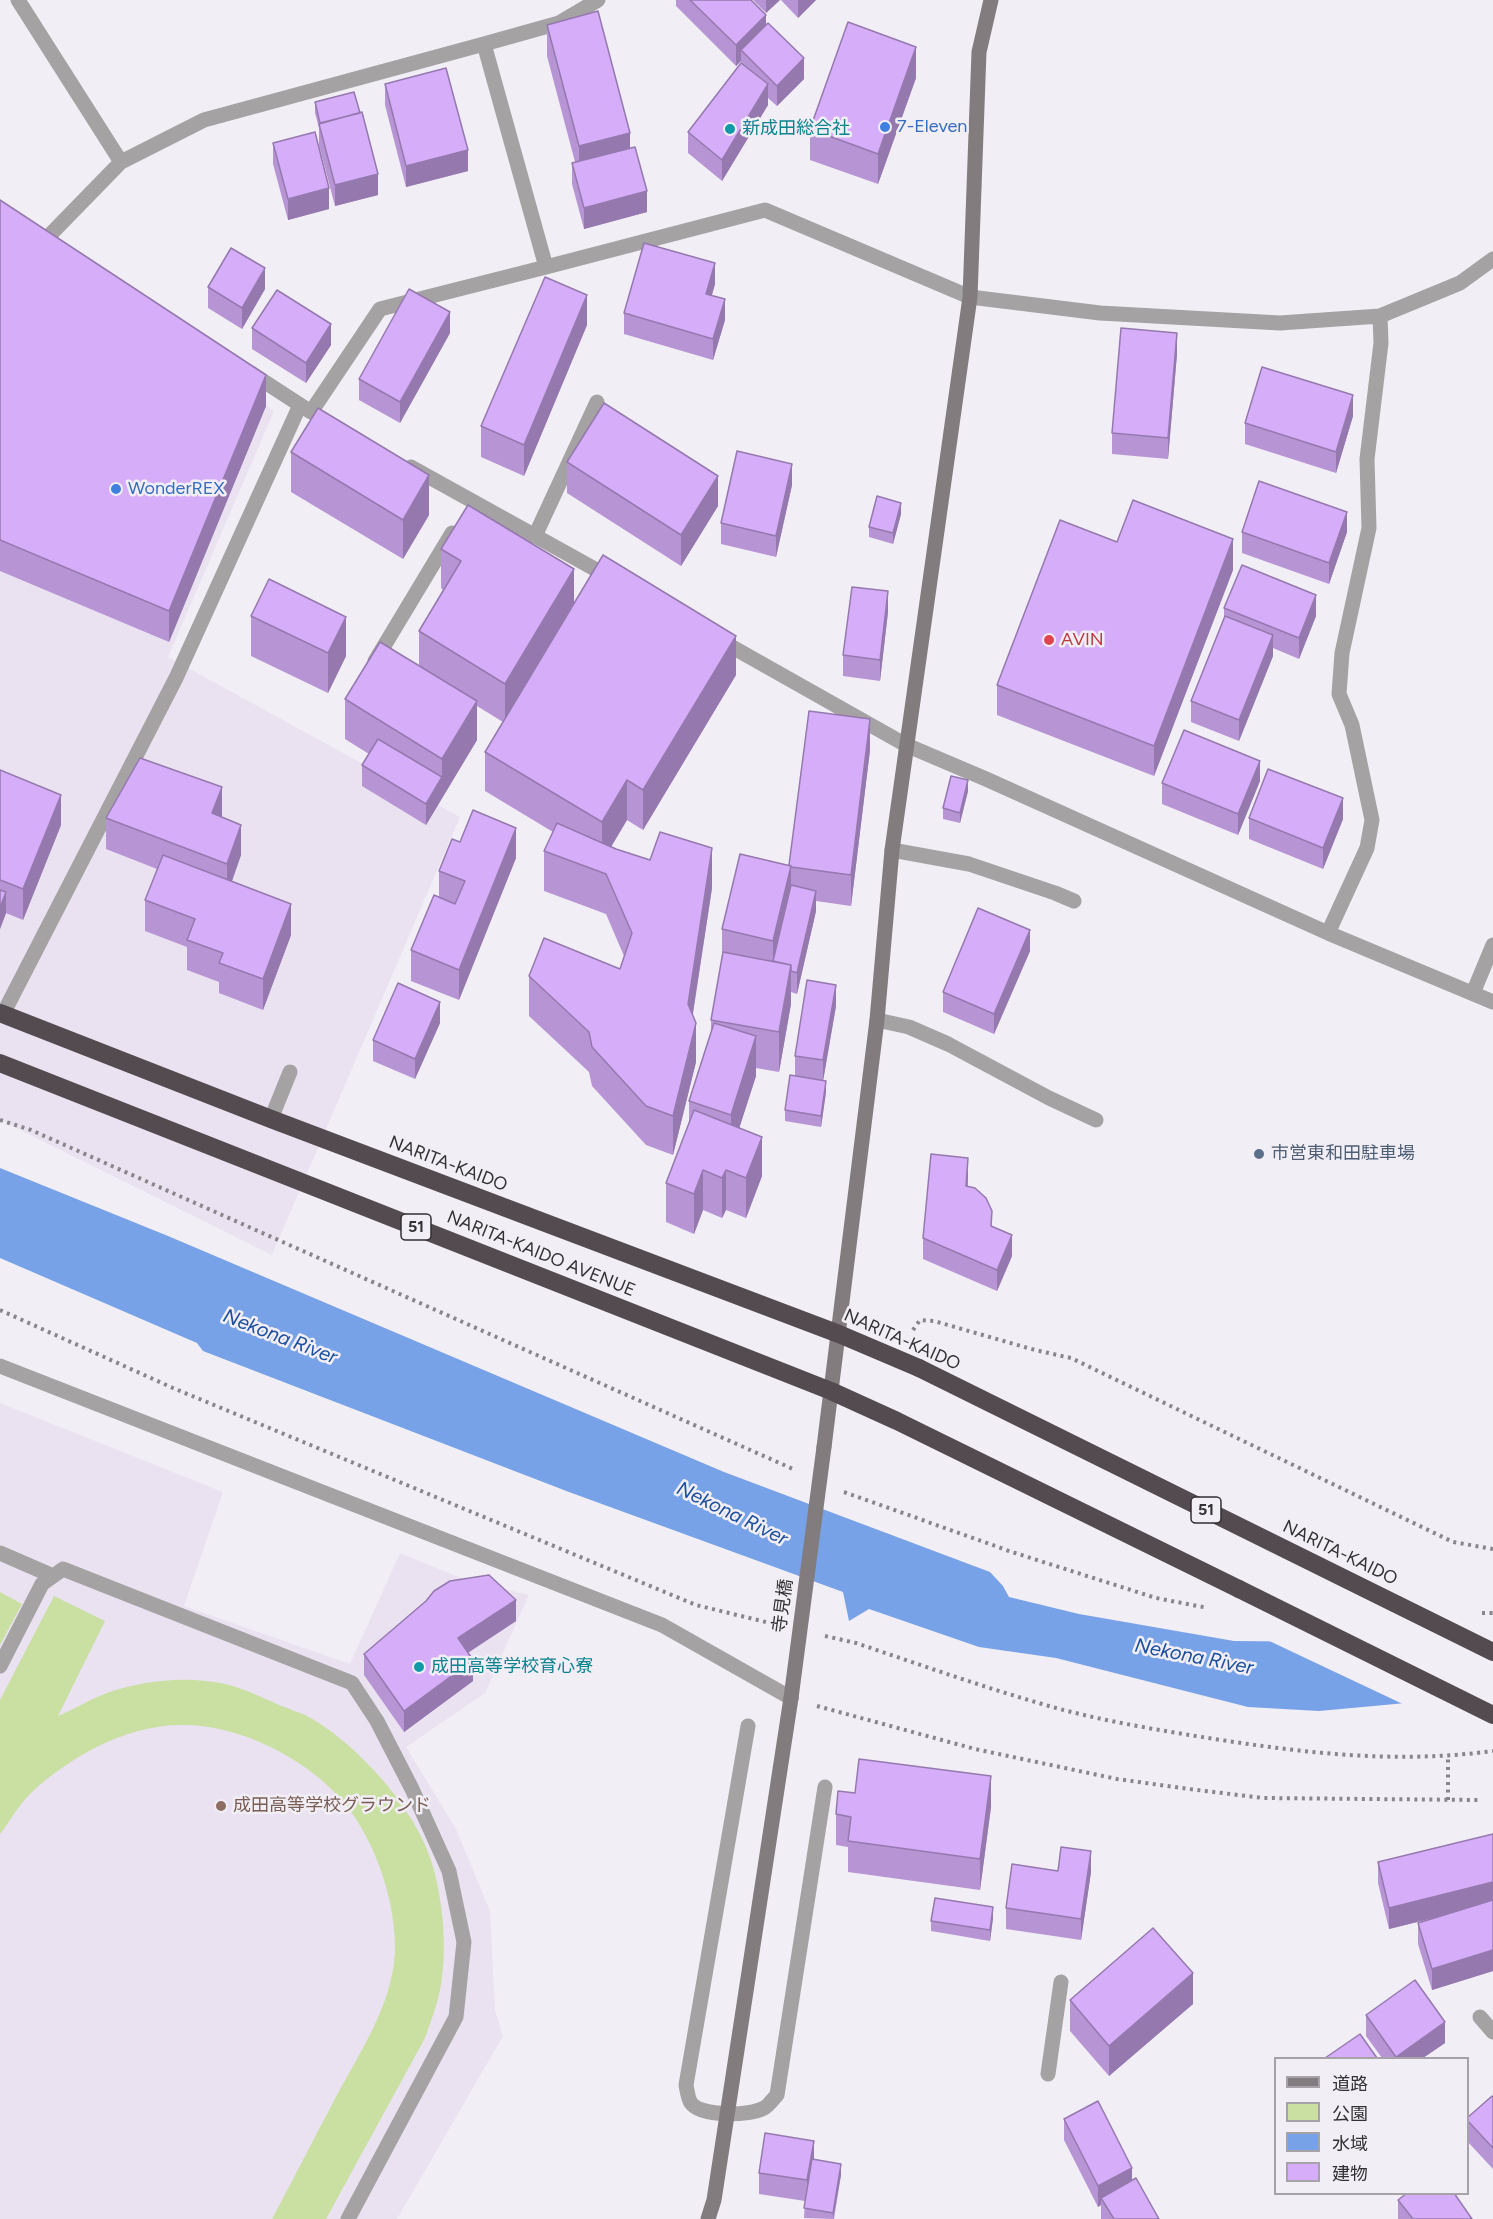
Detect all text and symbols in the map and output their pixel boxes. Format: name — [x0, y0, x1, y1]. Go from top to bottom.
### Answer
place label: 7-Eleven — [897, 116, 967, 138]
place label: 新成田総合社 — [742, 118, 850, 140]
marker: 7-Eleven — [878, 120, 892, 134]
marker: 新成田総合社 — [723, 122, 737, 136]
place label: WonderREX — [128, 478, 224, 500]
marker: WonderREX — [109, 482, 123, 496]
place label: AVIN — [1061, 629, 1104, 651]
marker: AVIN — [1042, 633, 1056, 647]
street label: NARITA-KAIDO — [386, 1132, 510, 1196]
place label: 市営東和田駐車場 — [1271, 1143, 1415, 1165]
marker: 市営東和田駐車場 — [1252, 1147, 1266, 1161]
street label: NARITA-KAIDO AVENUE — [444, 1206, 638, 1302]
road number: 51 — [401, 1214, 431, 1240]
water label: Nekona River — [219, 1304, 341, 1370]
street label: NARITA-KAIDO — [840, 1305, 964, 1375]
water label: Nekona River — [673, 1477, 791, 1551]
road number: 51 — [1191, 1497, 1221, 1523]
street label: NARITA-KAIDO — [1279, 1516, 1401, 1590]
street label: 寺見橋 — [769, 1578, 797, 1634]
water label: Nekona River — [1133, 1634, 1255, 1680]
place label: 成田高等学校育心寮 — [431, 1656, 593, 1678]
marker: 成田高等学校育心寮 — [412, 1660, 426, 1674]
place label: 成田高等学校グラウンド — [233, 1795, 431, 1817]
marker: 成田高等学校グラウンド — [214, 1799, 228, 1813]
legend — [1274, 2057, 1469, 2195]
text: 道路 — [1332, 2073, 1368, 2095]
text: 公園 — [1332, 2103, 1368, 2125]
text: 水域 — [1332, 2133, 1368, 2155]
text: 建物 — [1332, 2163, 1368, 2185]

